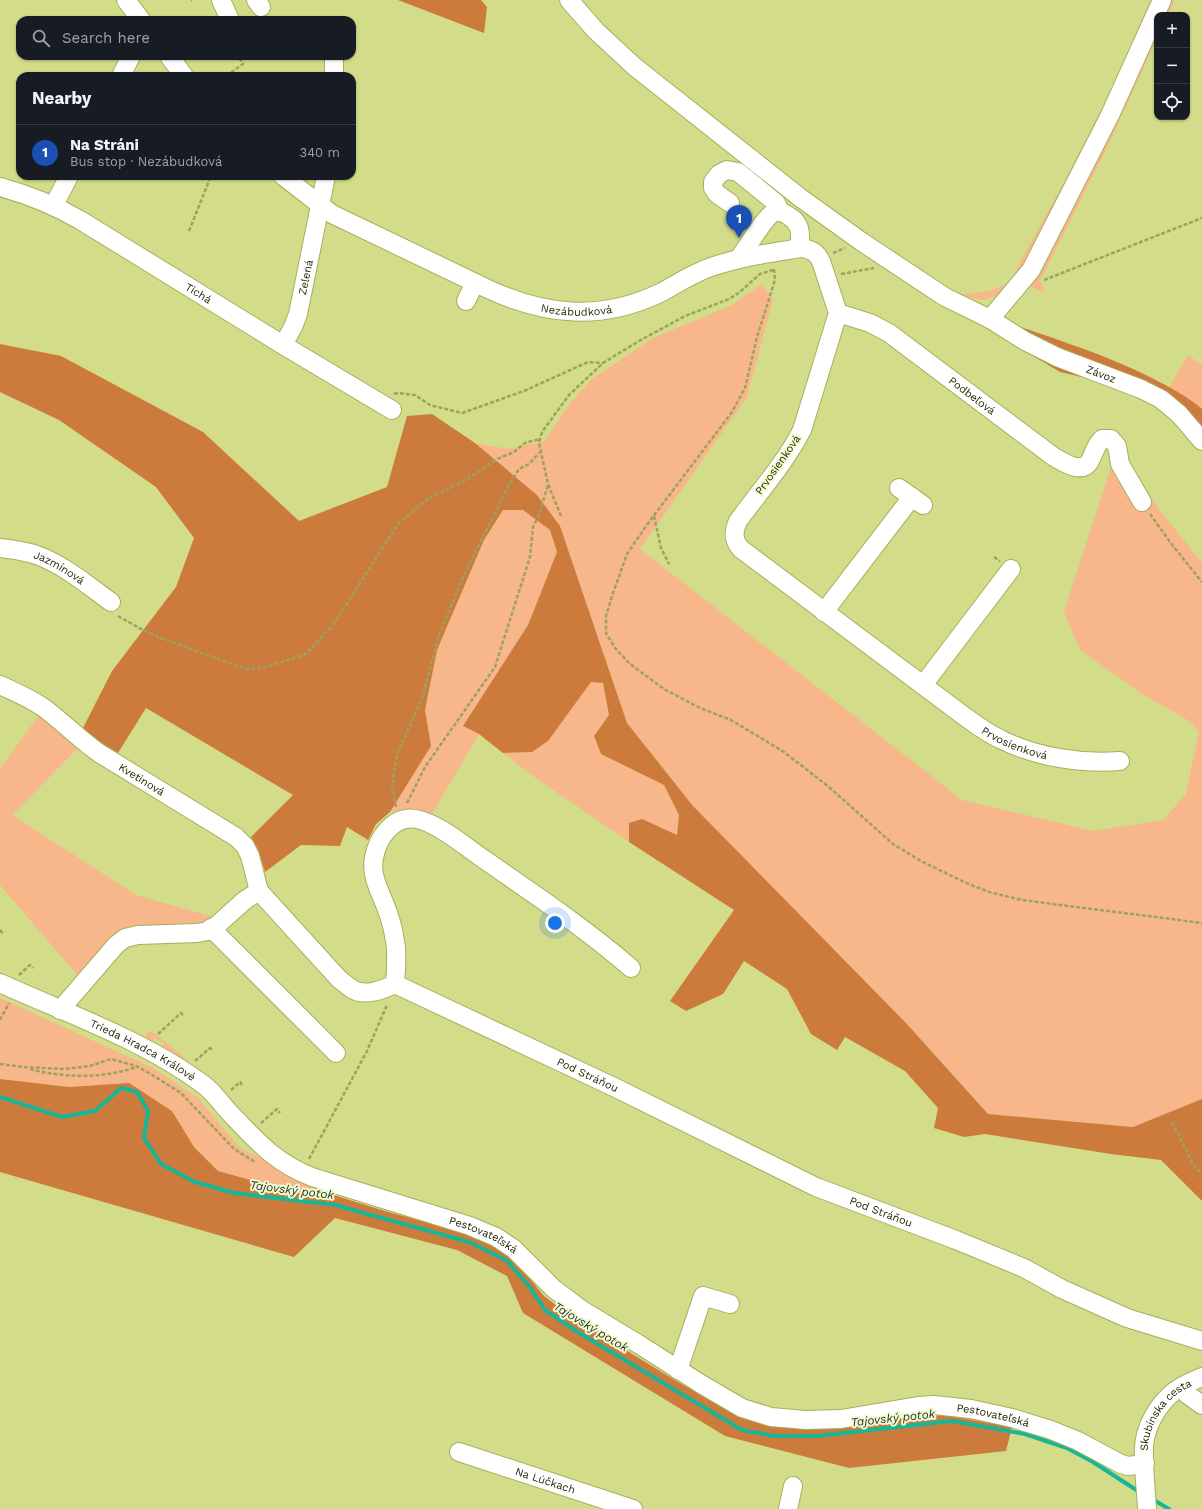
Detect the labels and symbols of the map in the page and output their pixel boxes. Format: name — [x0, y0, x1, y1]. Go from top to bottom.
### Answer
pin: 1 — [726, 205, 752, 238]
street label: Zelená — [296, 258, 315, 296]
street label: Tichá — [183, 280, 214, 306]
street label: Nezábudková — [540, 301, 613, 318]
street label: Závoz — [1084, 362, 1118, 386]
street label: Podbeľová — [946, 374, 998, 417]
street label: Prvosienková — [753, 433, 803, 497]
street label: Jazmínová — [32, 548, 87, 587]
street label: Prvosienková — [979, 724, 1049, 762]
street label: Kvetinová — [116, 760, 167, 798]
your location — [545, 913, 565, 933]
street label: Trieda Hradca Králové — [88, 1017, 198, 1083]
street label: Pod Stráňou — [555, 1055, 621, 1095]
water label: Tajovský potok — [249, 1178, 335, 1202]
street label: Pod Stráňou — [848, 1194, 914, 1229]
street label: Pestovateľská — [448, 1213, 520, 1256]
water label: Tajovský potok — [551, 1299, 631, 1355]
street label: Skubínska cesta — [1137, 1376, 1193, 1451]
street label: Pestovateľská — [956, 1401, 1031, 1429]
water label: Tajovský potok — [850, 1407, 936, 1429]
street label: Na Lúčkach — [514, 1464, 577, 1496]

